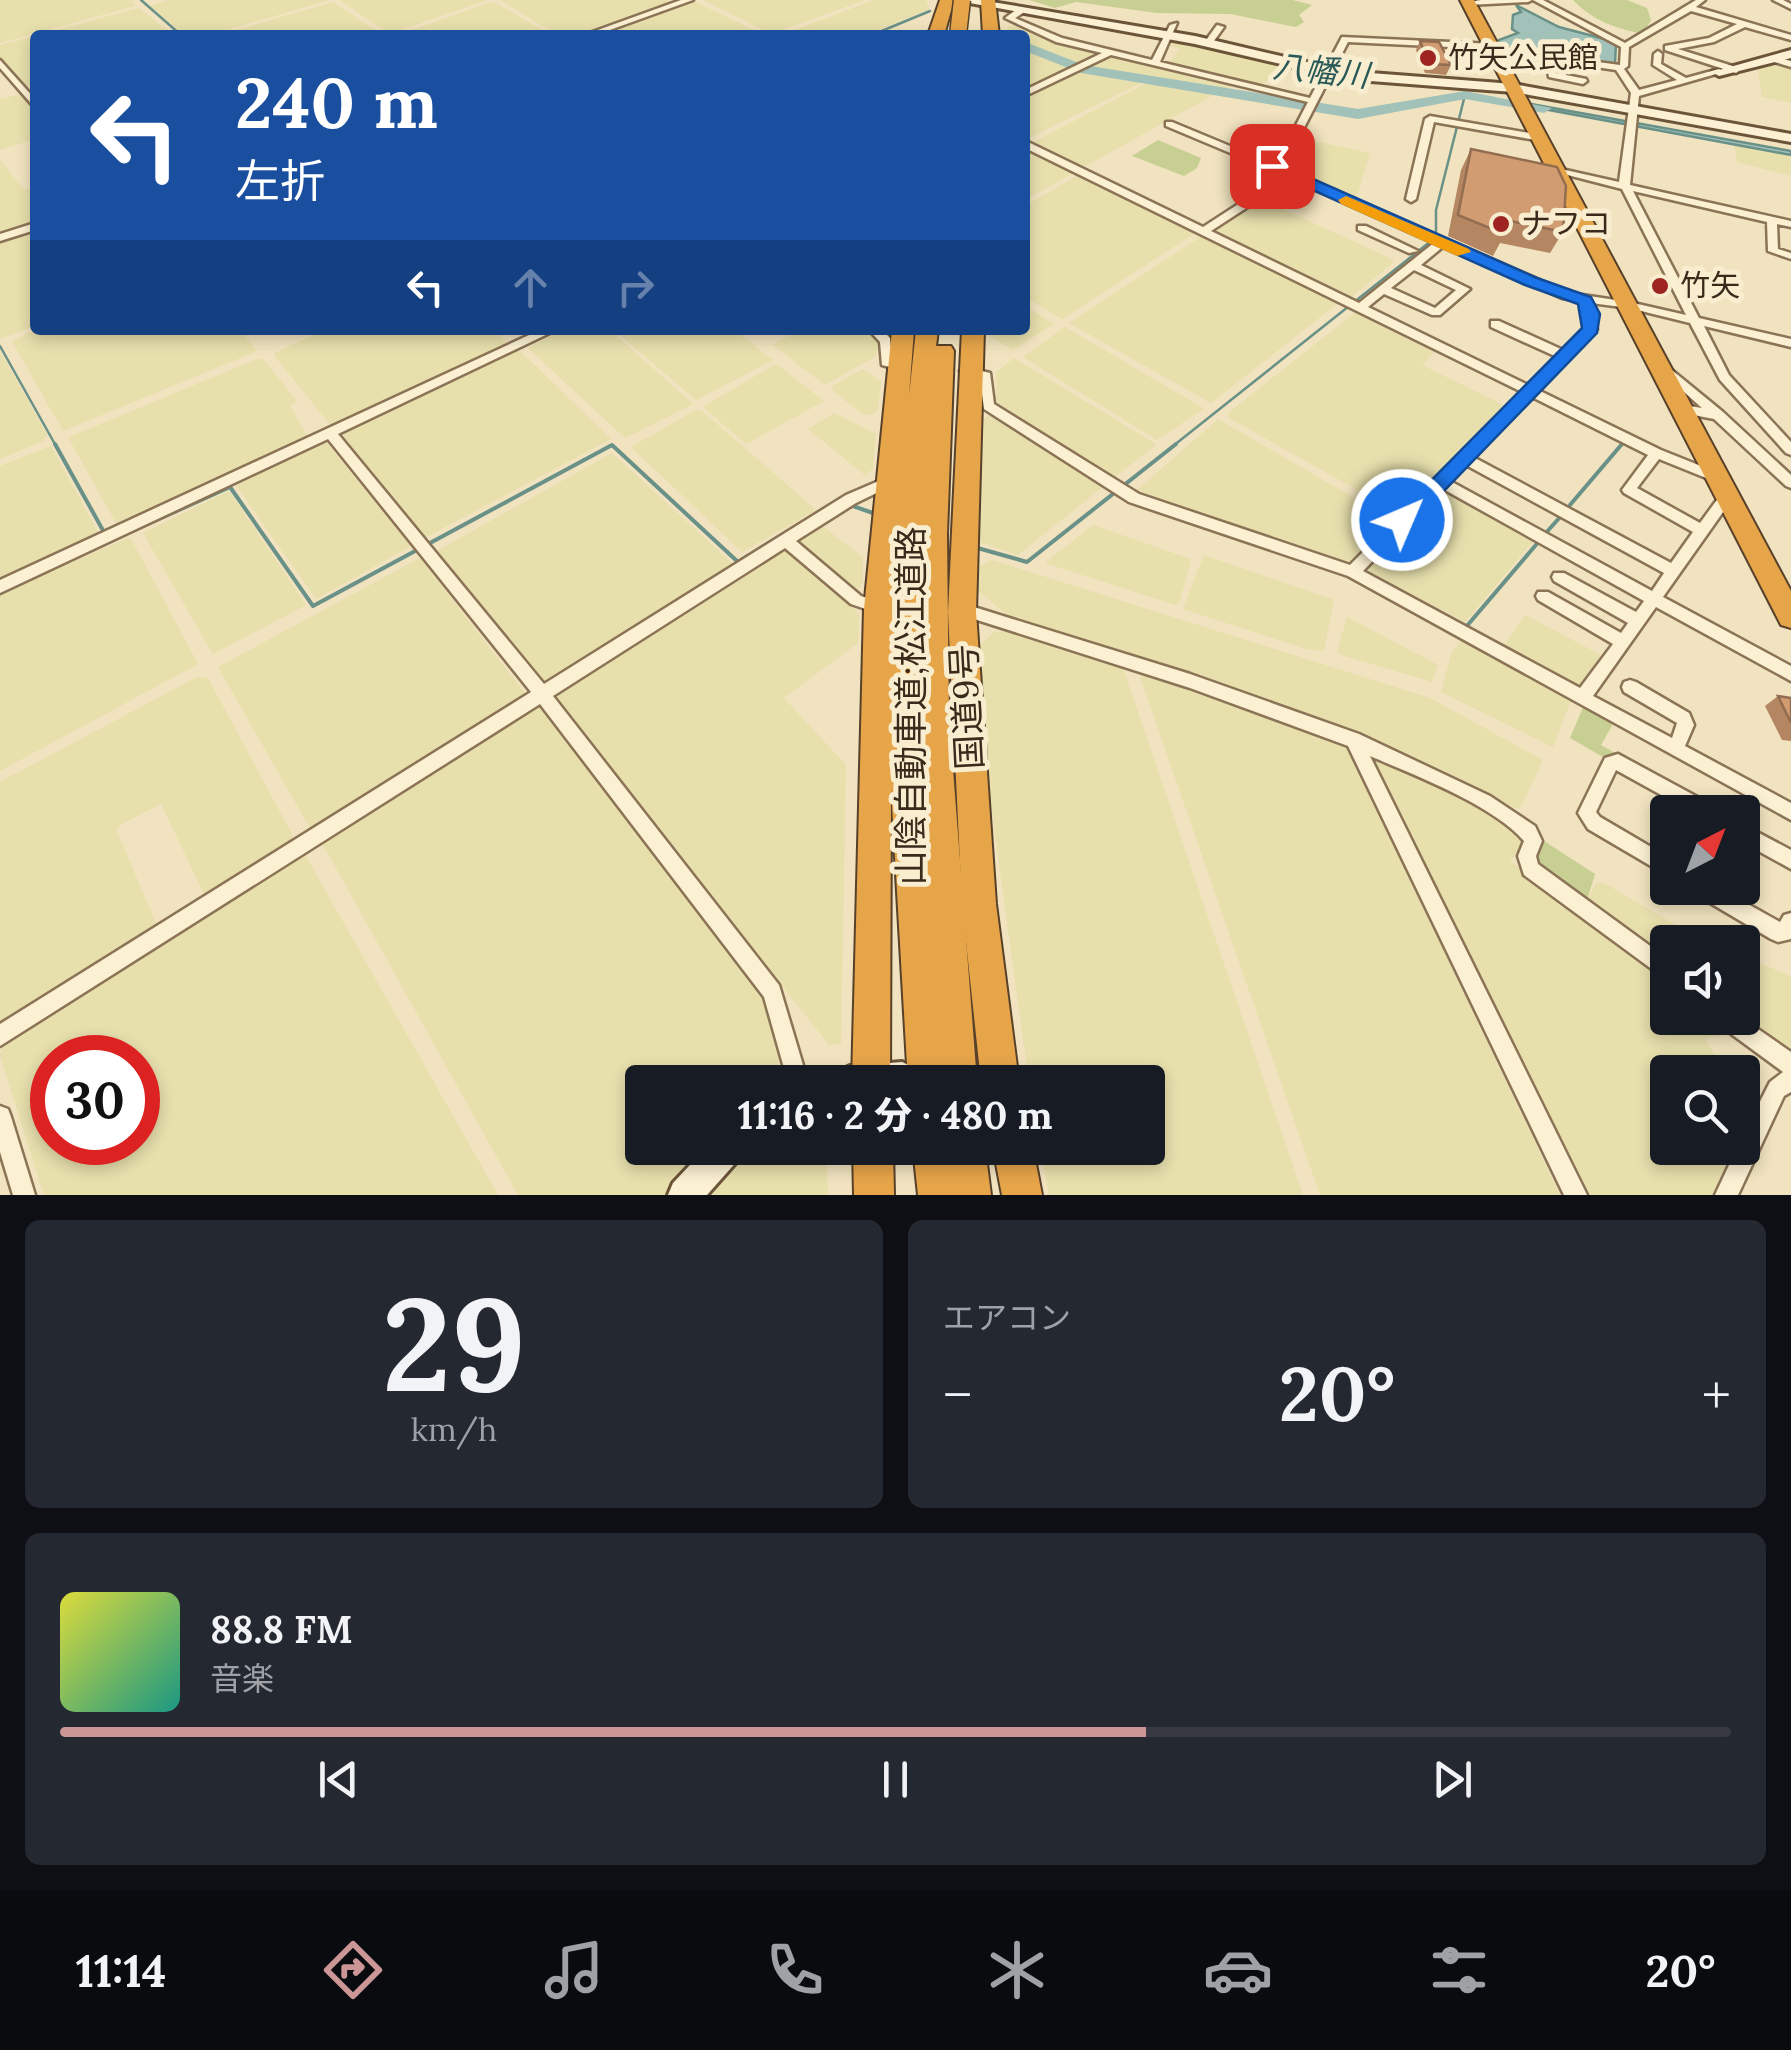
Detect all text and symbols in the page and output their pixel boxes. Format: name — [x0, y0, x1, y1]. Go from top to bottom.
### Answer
place label: 竹矢公民館 — [1448, 38, 1598, 76]
water label: 八幡川 — [1271, 45, 1374, 96]
marker: 竹矢公民館 — [1417, 47, 1439, 69]
text: 240 m — [235, 58, 438, 147]
icon: left — [70, 70, 200, 200]
pin — [1230, 124, 1315, 209]
icon: arrive — [1245, 139, 1300, 194]
text: 左折 — [235, 152, 325, 209]
place label: ナフコ — [1521, 204, 1611, 242]
marker: ナフコ — [1490, 213, 1512, 235]
icon: left — [398, 260, 453, 315]
icon: ahead — [503, 260, 558, 315]
icon: right — [608, 260, 663, 315]
place label: 竹矢 — [1680, 266, 1740, 304]
marker: 竹矢 — [1649, 275, 1671, 297]
position arrow — [1350, 468, 1454, 572]
street label: 山陰自動車道;松江道路 — [888, 526, 933, 886]
street label: 国道9号 — [941, 643, 992, 771]
north arrow — [1650, 795, 1760, 905]
map controls — [1650, 795, 1760, 1165]
button: sound — [1650, 925, 1760, 1035]
speed limit sign: 30 — [30, 1035, 160, 1165]
button: search — [1650, 1055, 1760, 1165]
text: 11:16 · 2 分 · 480 m — [738, 1091, 1052, 1139]
text: 29 — [382, 1260, 526, 1427]
text: エアコン — [943, 1297, 1071, 1338]
text: 20° — [1279, 1346, 1395, 1442]
text: − — [943, 1360, 972, 1430]
text: + — [1702, 1360, 1731, 1430]
text: km/h — [411, 1409, 497, 1450]
text: 88.8 FM — [210, 1605, 353, 1653]
text: 音楽 — [210, 1658, 274, 1699]
icon: previous — [311, 1752, 366, 1807]
icon: pause — [868, 1752, 923, 1807]
icon: next — [1425, 1752, 1480, 1807]
icon: directions — [318, 1935, 388, 2005]
icon: music — [539, 1935, 609, 2005]
icon: phone — [760, 1935, 830, 2005]
icon: climate — [982, 1935, 1052, 2005]
icon: car — [1203, 1935, 1273, 2005]
icon: filters — [1424, 1935, 1494, 2005]
text: 11:14 — [76, 1942, 166, 1999]
text: 20° — [1646, 1942, 1715, 1999]

